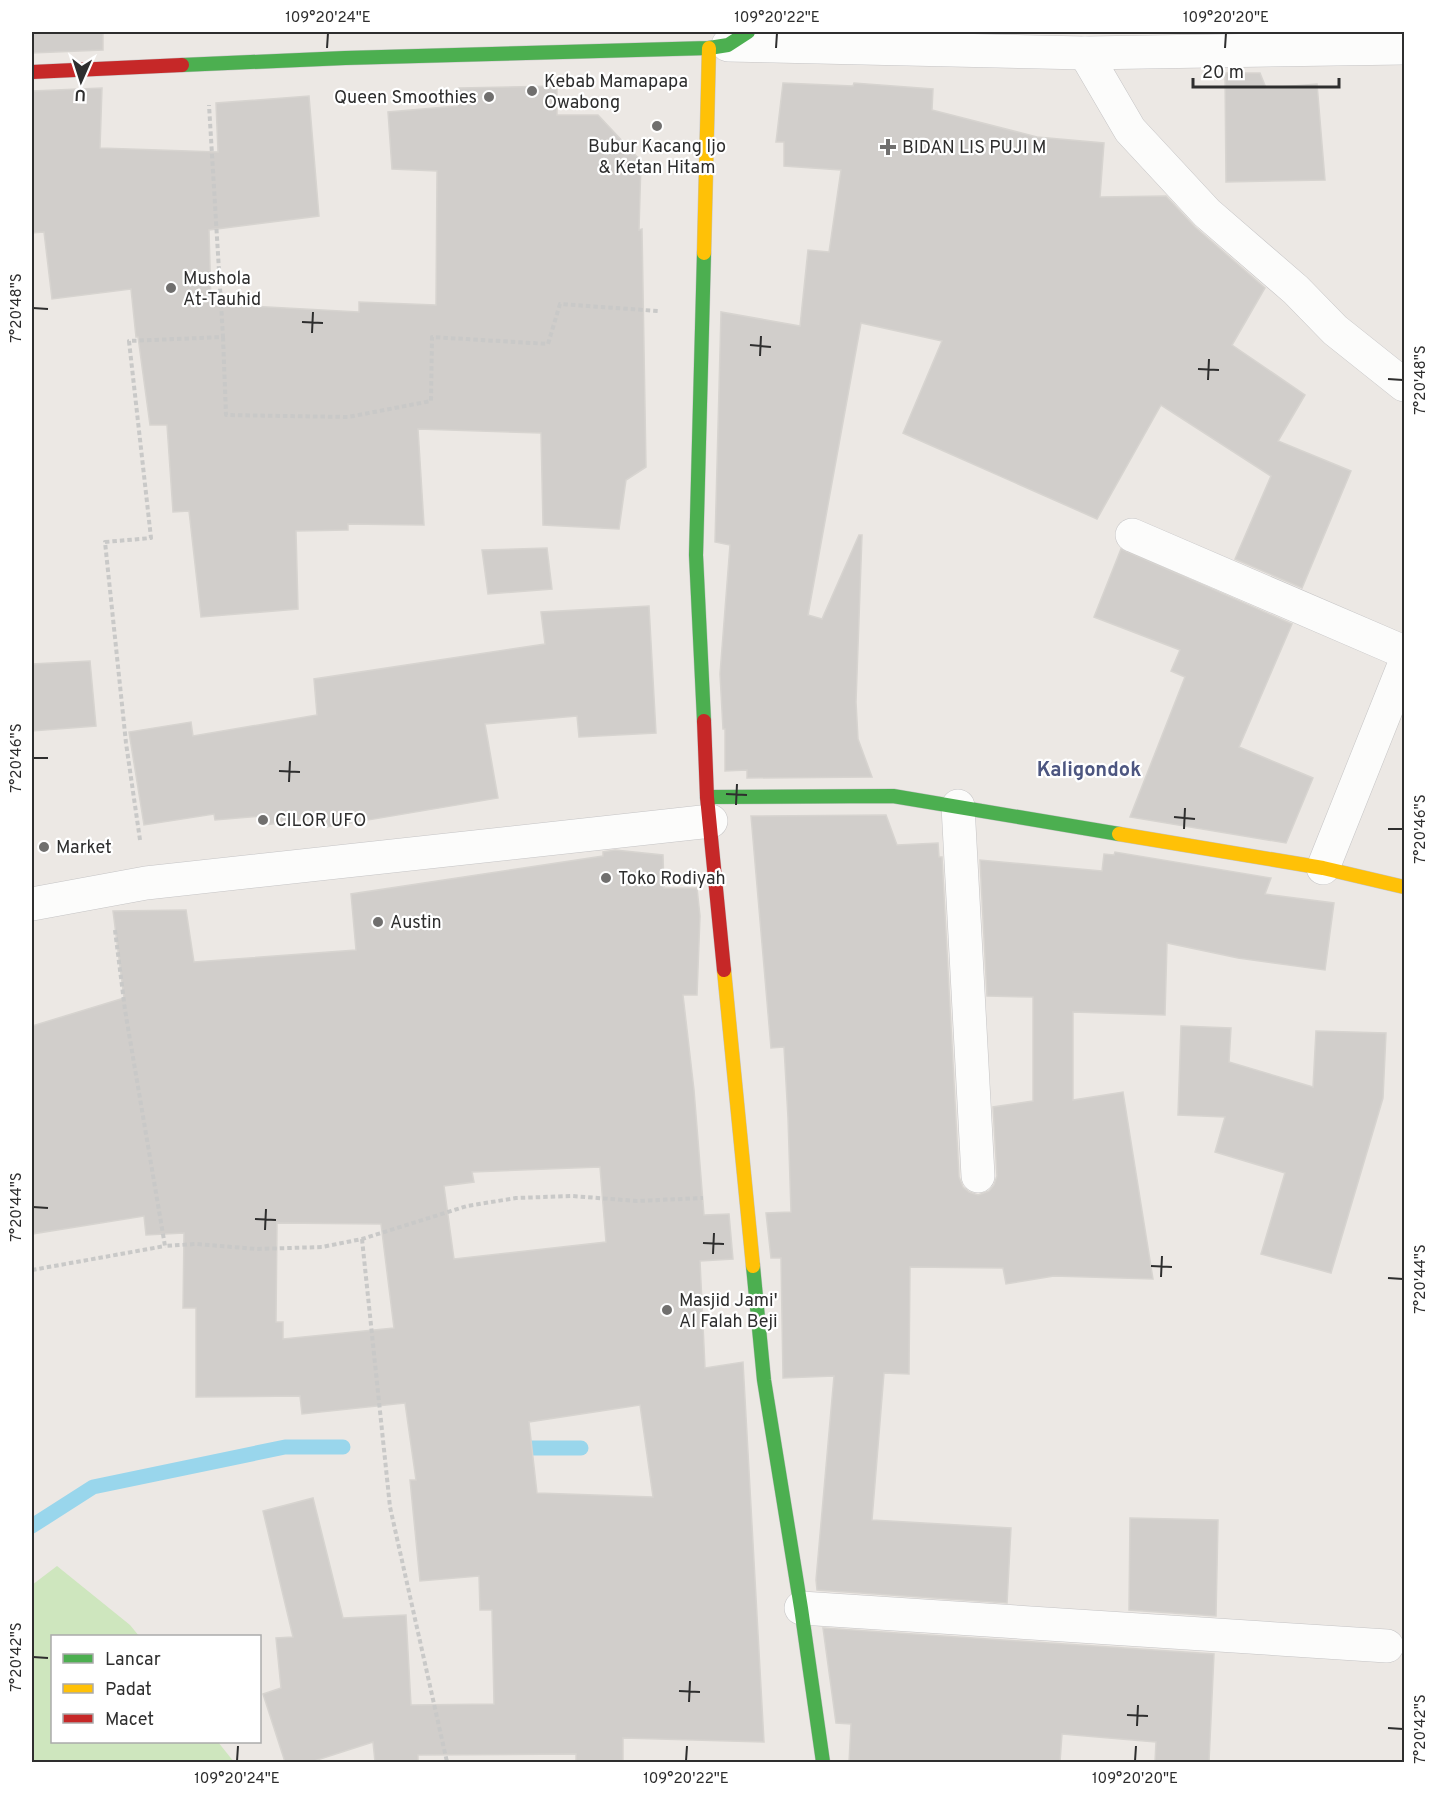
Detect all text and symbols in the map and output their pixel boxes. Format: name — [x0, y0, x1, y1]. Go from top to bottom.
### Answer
text: 109°20'24"E — [285, 9, 371, 28]
text: 109°20'22"E — [734, 9, 820, 28]
text: 109°20'20"E — [1183, 9, 1269, 28]
north arrow — [51, 51, 111, 111]
scale bar — [1193, 51, 1338, 89]
text: 20 m — [1202, 62, 1244, 85]
place label: Kebab Mamapapa Owabong — [544, 71, 688, 115]
text: U — [74, 84, 87, 104]
marker: Kebab Mamapapa Owabong — [525, 84, 539, 98]
place label: Queen Smoothies — [334, 87, 477, 110]
marker: Queen Smoothies — [482, 90, 496, 104]
marker: Bubur Kacang Ijo & Ketan Hitam — [650, 119, 664, 133]
place label: Bubur Kacang Ijo & Ketan Hitam — [588, 136, 726, 180]
place label: BIDAN LIS PUJI M — [902, 137, 1046, 160]
marker: BIDAN LIS PUJI M — [879, 138, 897, 156]
place label: Mushola At-Tauhid — [183, 268, 261, 312]
text: 7°20'48"S — [8, 273, 27, 343]
marker: Mushola At-Tauhid — [164, 281, 178, 295]
text: 7°20'48"S — [1412, 345, 1431, 415]
text: 7°20'46"S — [8, 723, 27, 793]
district label: Kaligondok — [1037, 758, 1141, 784]
text: 7°20'46"S — [1412, 794, 1431, 864]
place label: CILOR UFO — [275, 810, 367, 833]
marker: CILOR UFO — [256, 813, 270, 827]
place label: Market — [56, 837, 112, 860]
marker: Market — [37, 840, 51, 854]
place label: Toko Rodiyah — [618, 868, 726, 891]
marker: Toko Rodiyah — [599, 871, 613, 885]
place label: Austin — [390, 912, 442, 935]
marker: Austin — [371, 915, 385, 929]
text: 7°20'44"S — [8, 1172, 27, 1242]
text: 7°20'44"S — [1412, 1244, 1431, 1314]
place label: Masjid Jami' Al Falah Beji — [679, 1290, 778, 1334]
marker: Masjid Jami' Al Falah Beji — [660, 1303, 674, 1317]
text: 7°20'42"S — [8, 1622, 27, 1692]
legend — [51, 1635, 261, 1743]
text: Lancar — [105, 1649, 161, 1672]
text: Padat — [105, 1679, 152, 1702]
text: 7°20'42"S — [1412, 1694, 1431, 1764]
text: Macet — [105, 1709, 154, 1732]
text: 109°20'24"E — [194, 1770, 280, 1789]
text: 109°20'22"E — [643, 1770, 729, 1789]
text: 109°20'20"E — [1092, 1770, 1178, 1789]

